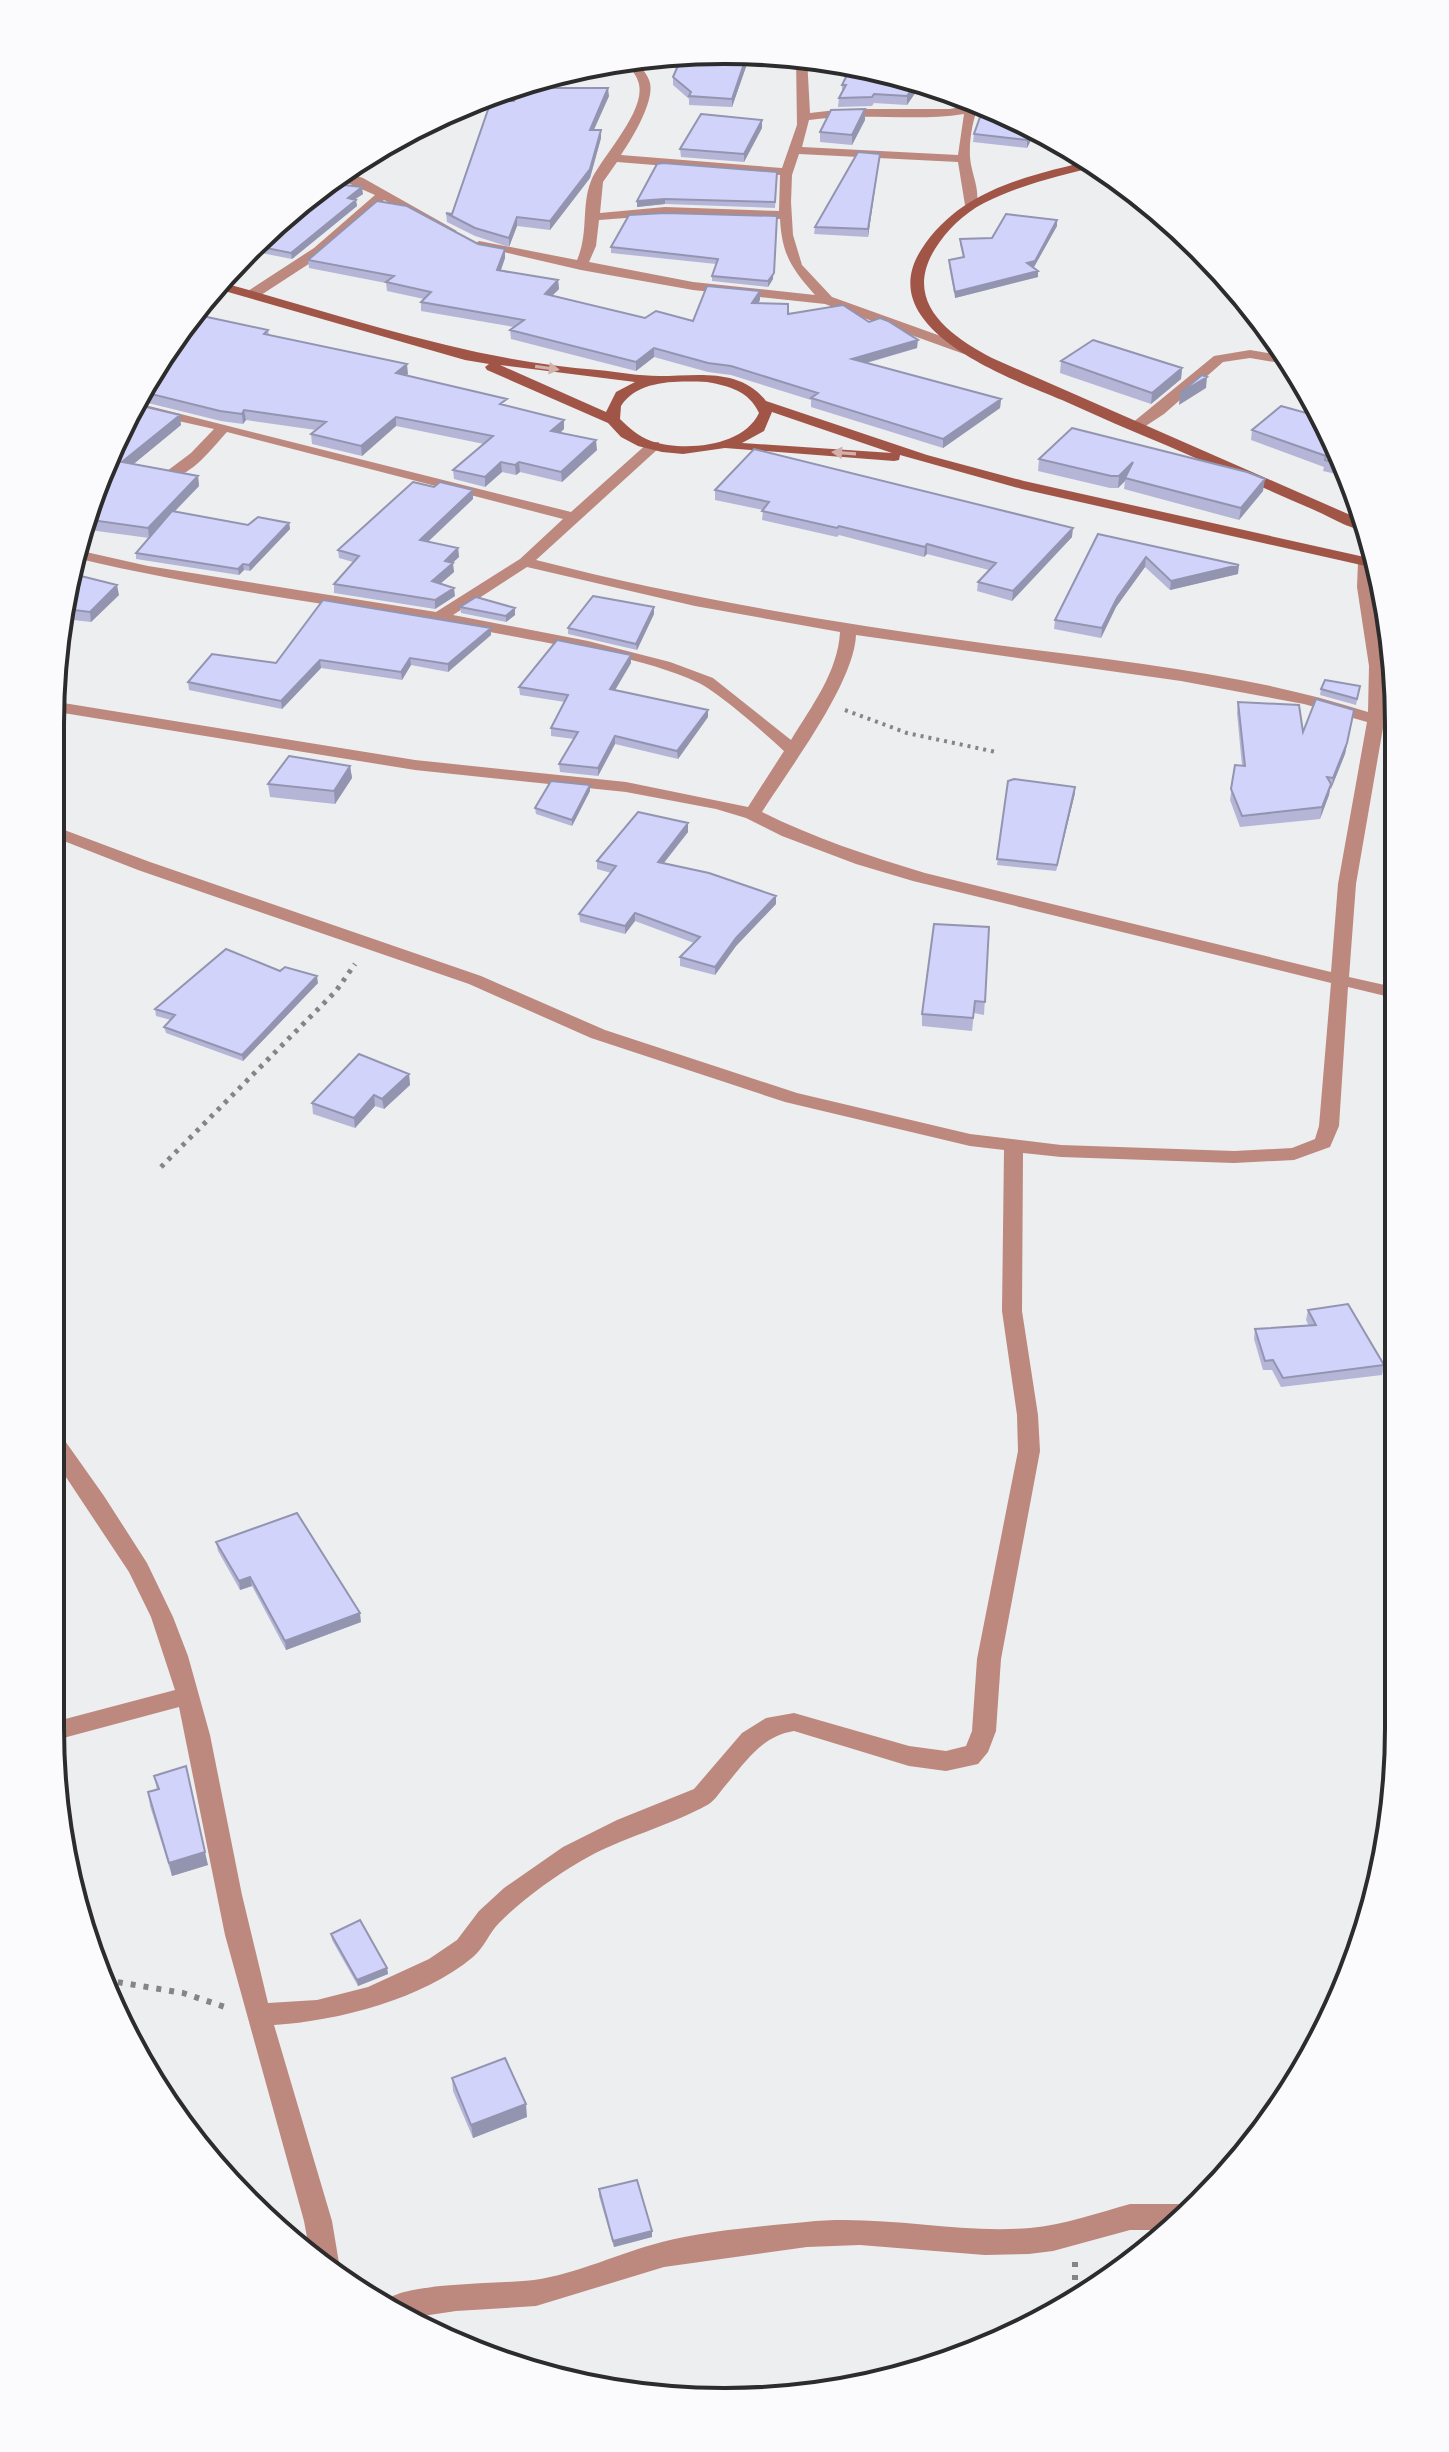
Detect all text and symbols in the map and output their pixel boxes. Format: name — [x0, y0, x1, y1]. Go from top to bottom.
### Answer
one-way arrow — [535, 362, 560, 375]
one-way arrow — [831, 446, 856, 459]

